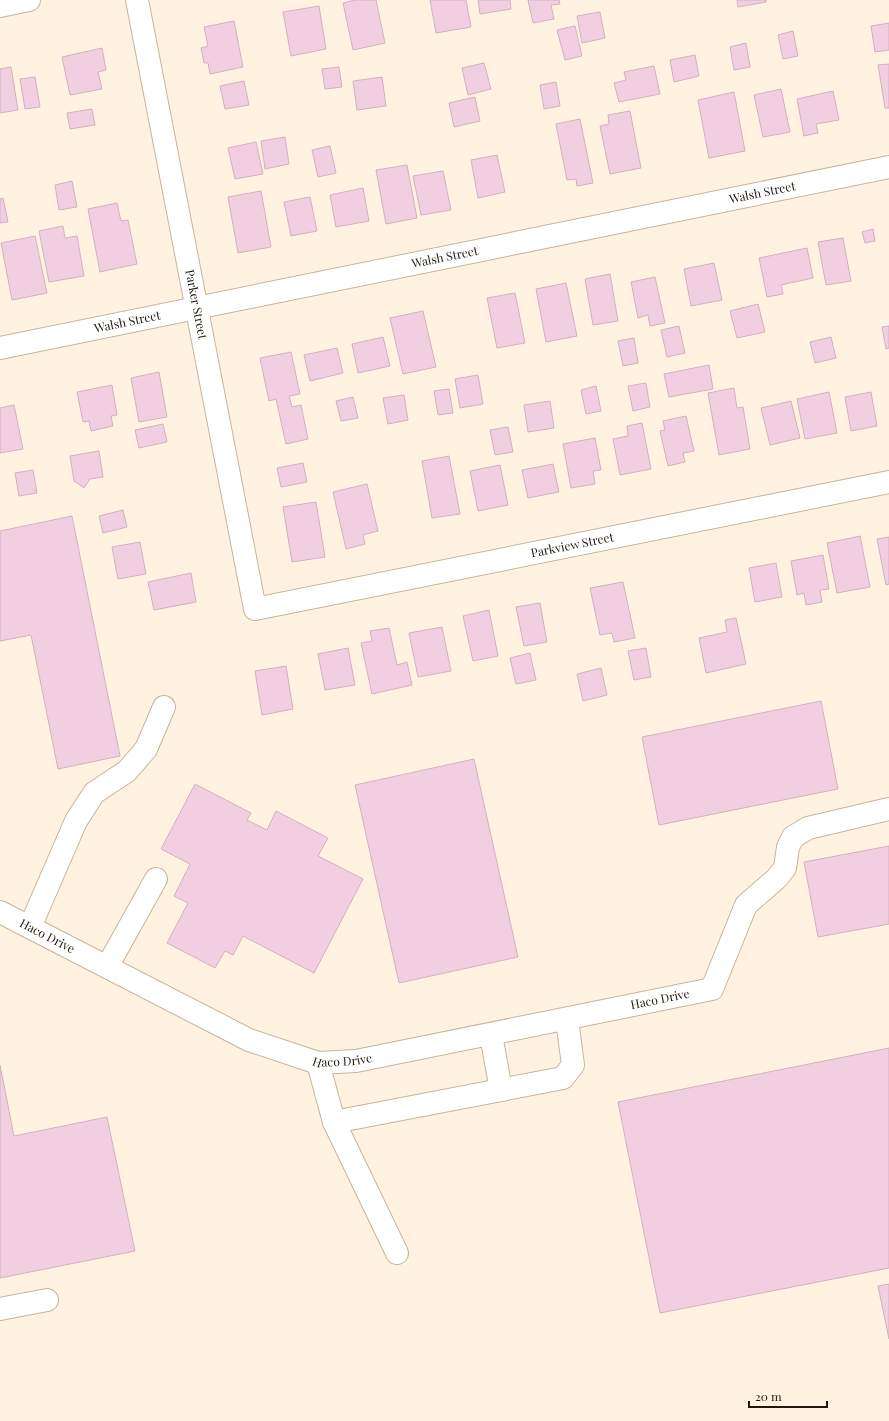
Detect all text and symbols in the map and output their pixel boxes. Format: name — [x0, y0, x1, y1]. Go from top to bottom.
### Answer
street label: Walsh Street — [727, 177, 798, 207]
street label: Walsh Street — [409, 242, 480, 271]
street label: Parker Street — [182, 268, 212, 341]
street label: Walsh Street — [92, 306, 163, 336]
street label: Parkview Street — [529, 528, 616, 561]
street label: Haco Drive — [17, 915, 78, 956]
street label: Haco Drive — [629, 985, 691, 1012]
street label: Haco Drive — [310, 1049, 373, 1071]
scale bar — [749, 1383, 827, 1409]
text: 20 m — [755, 1388, 782, 1404]

